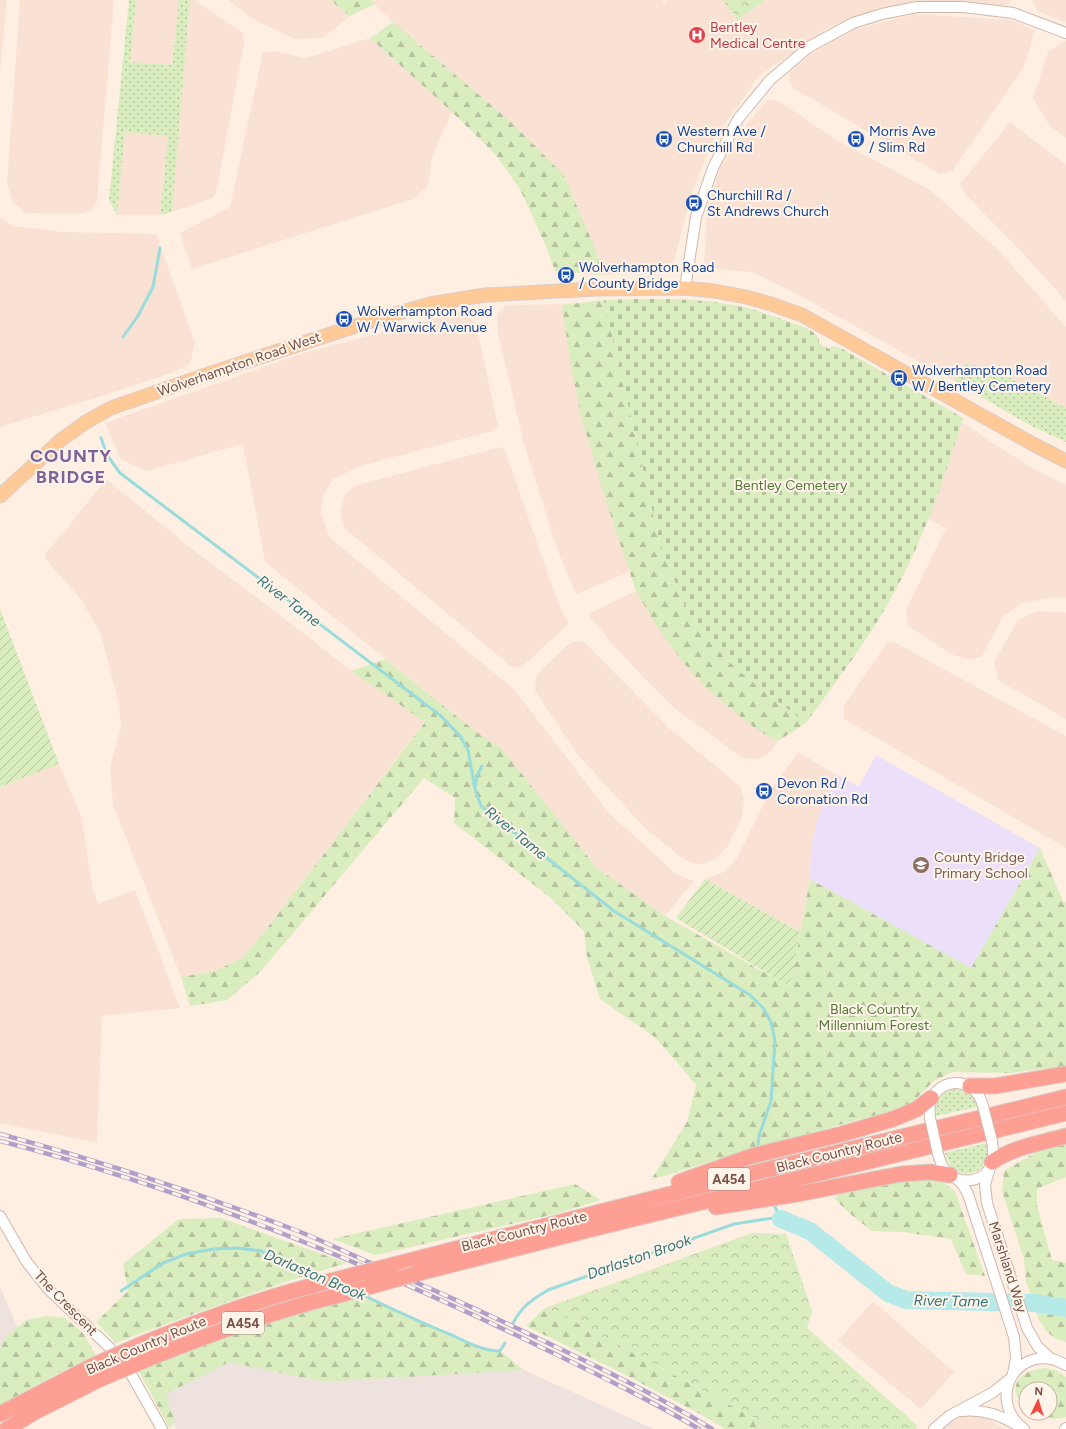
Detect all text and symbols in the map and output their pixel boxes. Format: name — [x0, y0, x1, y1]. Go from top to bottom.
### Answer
place label: Bentley Medical Centre — [710, 19, 806, 52]
hospital icon: Bentley Medical Centre — [687, 25, 707, 45]
place label: Western Ave / Churchill Rd — [677, 123, 766, 156]
place label: Morris Ave / Slim Rd — [869, 123, 936, 156]
bus stop icon: Western Ave / Churchill Rd — [654, 129, 674, 149]
bus stop icon: Morris Ave / Slim Rd — [846, 129, 866, 149]
place label: Churchill Rd / St Andrews Church — [707, 187, 829, 220]
bus stop icon: Churchill Rd / St Andrews Church — [684, 193, 704, 213]
place label: Wolverhampton Road / County Bridge — [579, 259, 715, 292]
bus stop icon: Wolverhampton Road / County Bridge — [556, 265, 576, 285]
place label: Wolverhampton Road W / Warwick Avenue — [357, 303, 493, 336]
bus stop icon: Wolverhampton Road W / Warwick Avenue — [334, 309, 354, 329]
street label: Wolverhampton Road West — [155, 329, 323, 400]
place label: Wolverhampton Road W / Bentley Cemetery — [912, 362, 1051, 395]
bus stop icon: Wolverhampton Road W / Bentley Cemetery — [889, 368, 909, 388]
district label: COUNTY BRIDGE — [30, 445, 112, 488]
park label: Bentley Cemetery — [735, 477, 848, 494]
water label: River Tame — [254, 571, 324, 631]
place label: Devon Rd / Coronation Rd — [777, 775, 868, 808]
bus stop icon: Devon Rd / Coronation Rd — [754, 781, 774, 801]
water label: River Tame — [481, 803, 551, 863]
place label: County Bridge Primary School — [934, 849, 1028, 882]
school or university icon: County Bridge Primary School — [911, 855, 931, 875]
park label: Black Country Millennium Forest — [819, 1001, 929, 1034]
street label: Black Country Route — [775, 1129, 904, 1176]
road number: A454 — [708, 1168, 750, 1190]
street label: Black Country Route — [460, 1208, 589, 1255]
street label: Marshland Way — [985, 1219, 1030, 1316]
water label: Darlaston Brook — [585, 1231, 694, 1283]
water label: Darlaston Brook — [261, 1245, 369, 1305]
street label: The Crescent — [30, 1267, 101, 1339]
water label: River Tame — [914, 1291, 988, 1311]
street label: Black Country Route — [84, 1312, 209, 1378]
road number: A454 — [222, 1312, 264, 1334]
north arrow — [1018, 1381, 1058, 1421]
text: N — [1034, 1385, 1043, 1398]

